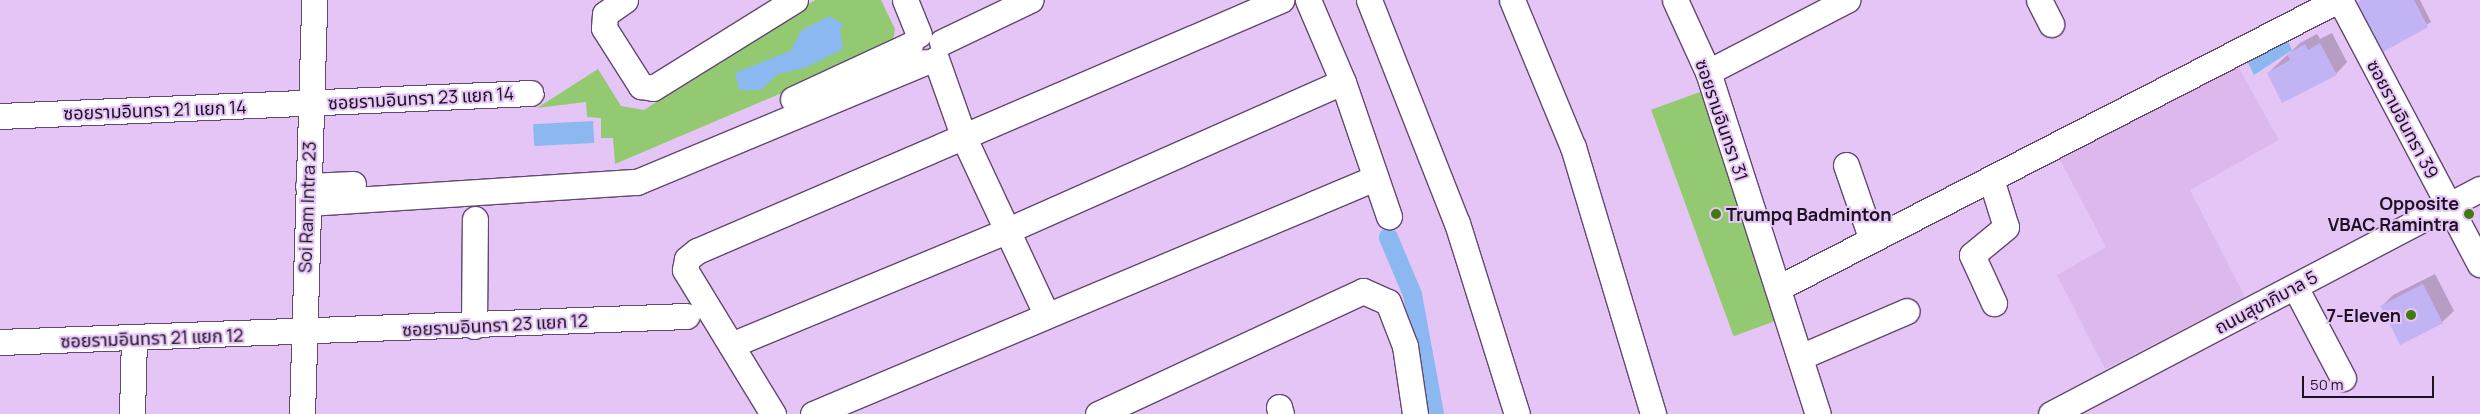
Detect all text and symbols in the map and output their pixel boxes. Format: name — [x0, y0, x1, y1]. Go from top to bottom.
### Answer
street label: ซอยรามอินทรา 31 — [1691, 56, 1753, 184]
street label: ซอยรามอินทรา 39 — [2363, 56, 2443, 182]
street label: ซอยรามอินทรา 23 แยก 14 — [327, 82, 515, 114]
street label: ซอยรามอินทรา 21 แยก 14 — [63, 96, 247, 124]
street label: Soi Ram Intra 23 — [294, 141, 320, 273]
place label: Opposite VBAC Ramintra — [2328, 193, 2459, 235]
place label: Trumpq Badminton — [1726, 203, 1891, 225]
marker: Trumpq Badminton — [1710, 208, 1722, 220]
marker: Opposite VBAC Ramintra — [2463, 208, 2475, 220]
street label: ถนนสุขาภิบาล 5 — [2211, 266, 2321, 338]
place label: 7-Eleven — [2326, 304, 2401, 326]
street label: ซอยรามอินทรา 23 แยก 12 — [402, 309, 588, 341]
marker: 7-Eleven — [2405, 309, 2417, 321]
street label: ซอยรามอินทรา 21 แยก 12 — [60, 324, 244, 352]
scale bar — [2305, 366, 2438, 398]
text: 50 m — [2310, 374, 2344, 395]

